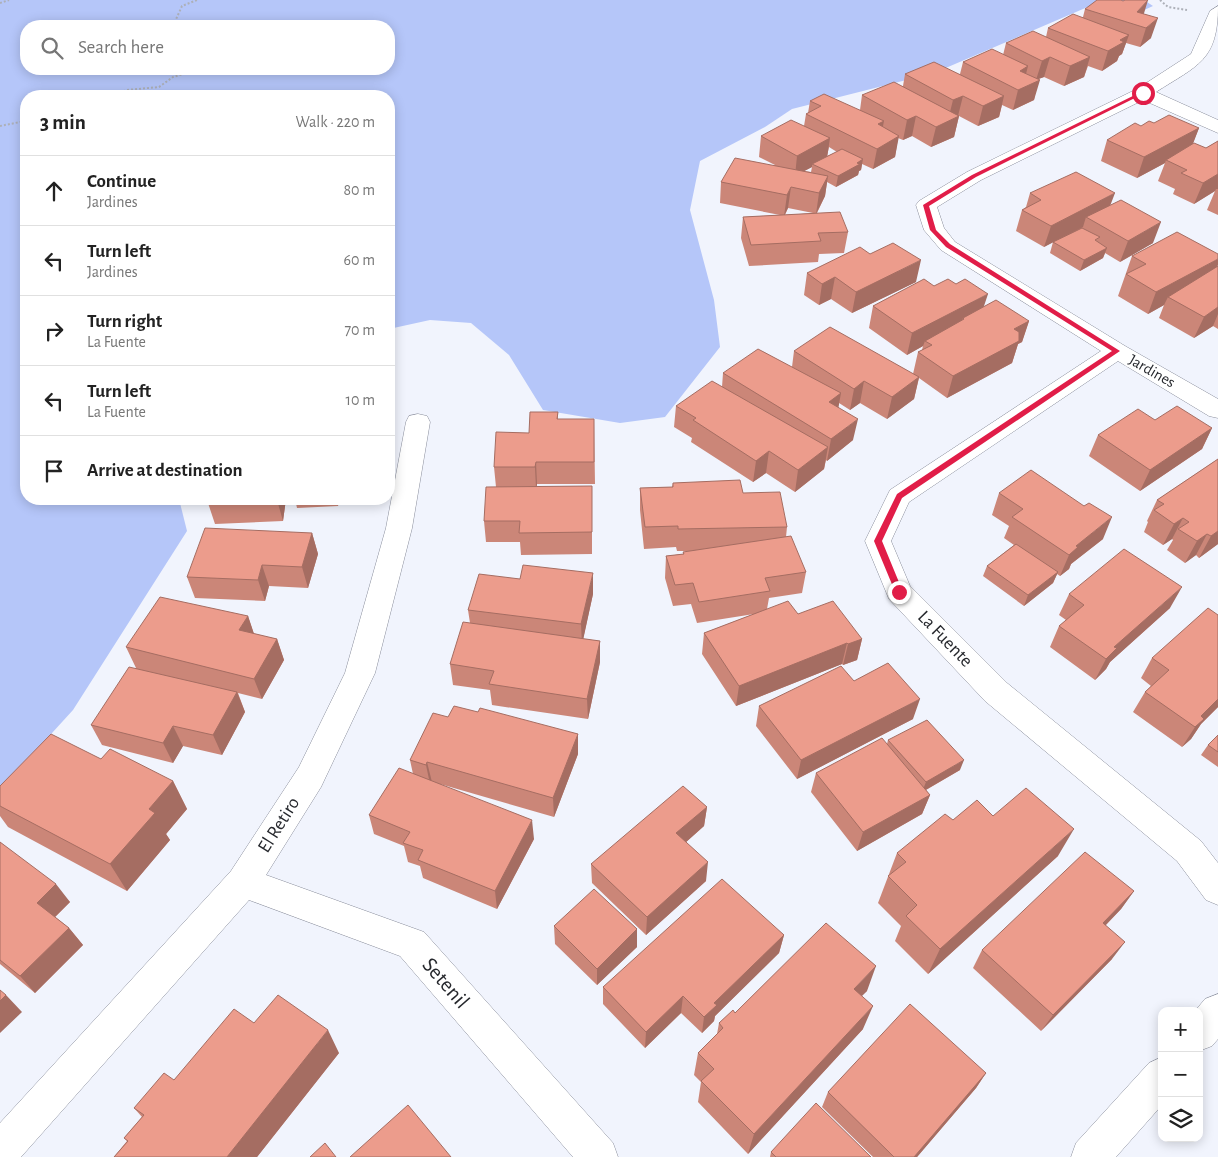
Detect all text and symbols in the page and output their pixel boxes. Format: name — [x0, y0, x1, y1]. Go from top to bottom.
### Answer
search box — [20, 20, 395, 75]
icon: search — [38, 34, 66, 62]
text: Search here — [78, 38, 164, 57]
route start — [1132, 82, 1155, 105]
text: 3 min — [40, 112, 86, 133]
text: Walk · 220 m — [296, 114, 375, 130]
text: Continue — [87, 172, 156, 191]
icon: ahead — [40, 177, 68, 205]
text: 80 m — [344, 182, 375, 198]
text: Jardines — [87, 194, 138, 210]
text: Turn left — [87, 242, 151, 261]
icon: left — [40, 247, 68, 275]
text: 60 m — [344, 252, 375, 268]
text: Jardines — [87, 264, 138, 280]
text: Turn right — [87, 312, 162, 331]
icon: right — [40, 317, 68, 345]
text: 70 m — [344, 322, 375, 338]
text: La Fuente — [87, 334, 146, 350]
street label: Jardines — [1126, 351, 1178, 391]
text: Turn left — [87, 382, 151, 401]
icon: left — [40, 387, 68, 415]
text: 10 m — [346, 392, 375, 408]
text: La Fuente — [87, 404, 146, 420]
icon: arrive — [40, 457, 68, 485]
text: Arrive at destination — [87, 461, 243, 480]
route end — [888, 581, 911, 604]
street label: La Fuente — [914, 607, 976, 671]
street label: El Retiro — [255, 794, 303, 856]
street label: Setenil — [418, 953, 474, 1013]
map controls — [1158, 1007, 1203, 1142]
button: + — [1158, 1007, 1203, 1052]
button: − — [1158, 1052, 1203, 1097]
button: layers — [1158, 1097, 1203, 1142]

